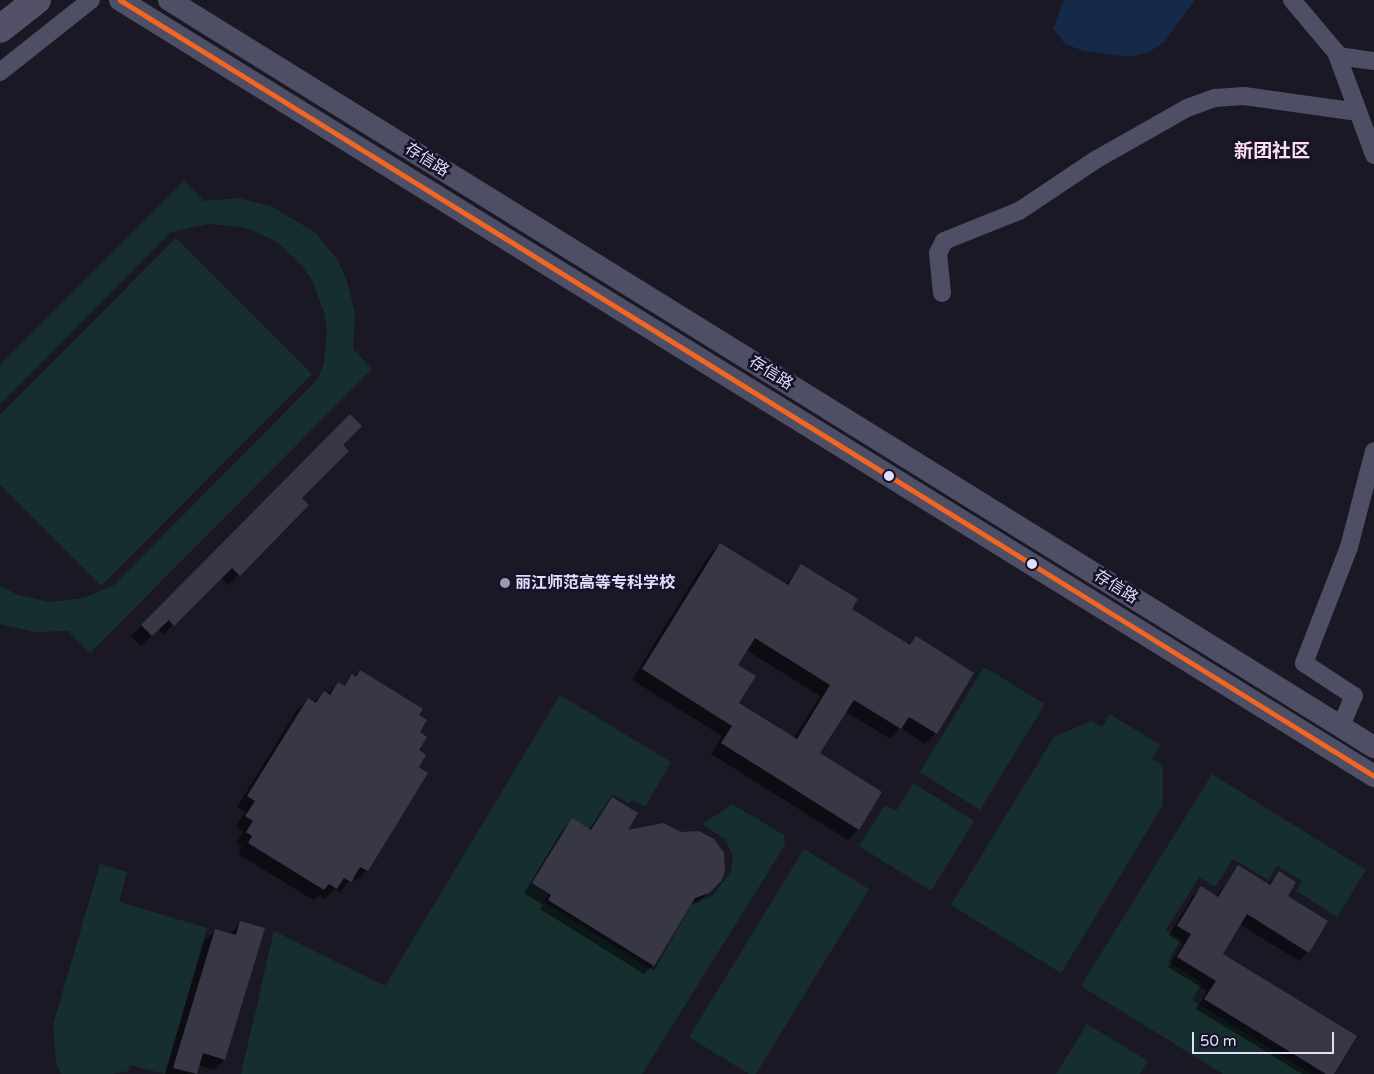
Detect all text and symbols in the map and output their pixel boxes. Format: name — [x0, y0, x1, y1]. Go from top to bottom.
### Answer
street label: 存信路 — [402, 139, 452, 181]
district label: 新团社区 — [1234, 141, 1310, 163]
street label: 存信路 — [746, 352, 796, 394]
unlabelled marker — [884, 471, 894, 481]
unlabelled marker — [1027, 559, 1037, 569]
street label: 存信路 — [1091, 566, 1141, 608]
place label: 丽江师范高等专科学校 — [515, 573, 675, 593]
marker: 丽江师范高等专科学校 — [499, 577, 511, 589]
scale bar — [1194, 1022, 1336, 1054]
text: 50 m — [1200, 1032, 1237, 1050]

